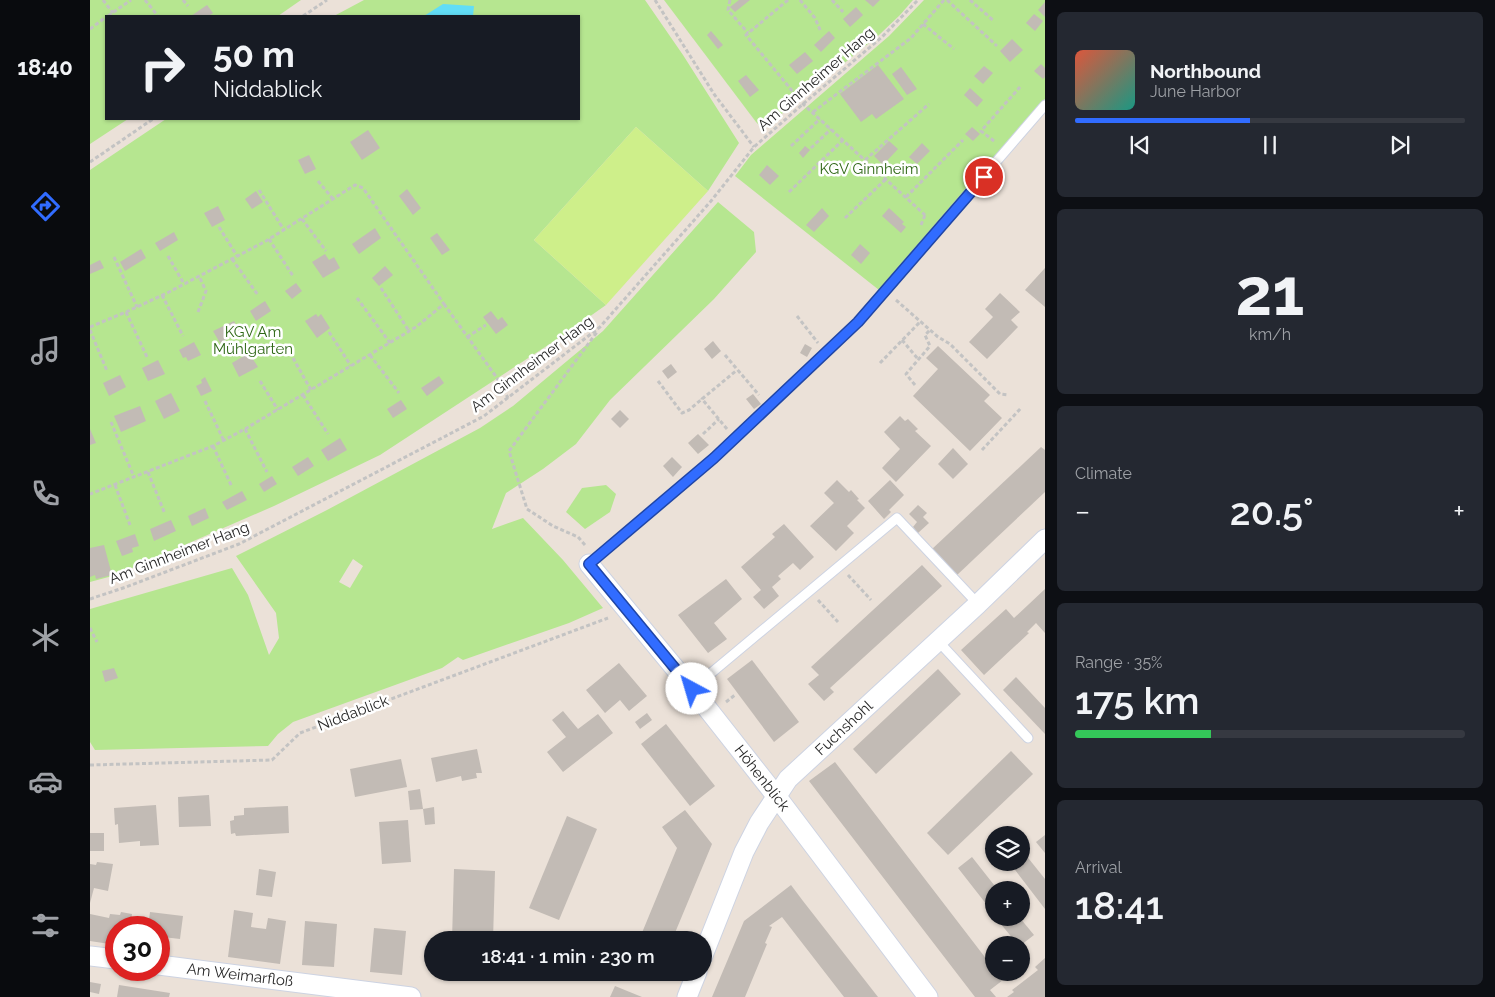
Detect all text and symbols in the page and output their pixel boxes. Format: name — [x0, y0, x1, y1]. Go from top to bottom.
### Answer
street label: Am Ginnheimer Hang — [754, 23, 878, 135]
text: 50 m — [213, 34, 295, 75]
icon: right — [130, 35, 195, 100]
text: 18:40 — [17, 54, 73, 80]
text: Northbound — [1150, 60, 1261, 82]
text: Niddablick — [213, 76, 322, 102]
text: June Harbor — [1150, 82, 1241, 101]
icon: previous — [1126, 131, 1154, 159]
icon: pause — [1256, 131, 1284, 159]
icon: next — [1386, 131, 1414, 159]
pin — [963, 156, 1005, 198]
park label: KGV Ginnheim — [819, 160, 919, 178]
icon: arrive — [970, 163, 998, 191]
icon: directions — [28, 189, 63, 224]
text: 21 — [1236, 254, 1304, 330]
street label: Am Ginnheimer Hang — [467, 312, 597, 416]
park label: KGV Am Mühlgarten — [213, 323, 293, 358]
text: km/h — [1249, 325, 1291, 344]
icon: music — [28, 333, 63, 368]
text: Climate — [1075, 464, 1132, 483]
icon: phone — [28, 476, 63, 511]
text: 20.5° — [1230, 489, 1314, 534]
text: − — [1075, 495, 1090, 528]
text: + — [1453, 495, 1465, 528]
street label: Am Ginnheimer Hang — [106, 518, 252, 588]
icon: climate — [28, 620, 63, 655]
text: Range · 35% — [1075, 653, 1163, 672]
position arrow — [665, 662, 717, 714]
text: 175 km — [1075, 678, 1200, 723]
street label: Niddablick — [315, 691, 391, 735]
street label: Fuchshohl — [812, 696, 877, 759]
street label: Höhenblick — [731, 741, 793, 815]
icon: car — [28, 764, 63, 799]
map controls — [985, 826, 1030, 981]
button: layers — [985, 826, 1030, 871]
text: Arrival — [1075, 858, 1122, 877]
button: + — [985, 881, 1030, 926]
text: 18:41 — [1075, 883, 1164, 928]
icon: filters — [28, 908, 63, 943]
speed limit sign: 30 — [105, 916, 170, 981]
button: − — [985, 936, 1030, 981]
text: 18:41 · 1 min · 230 m — [481, 945, 655, 967]
street label: Am Weimarfloß — [186, 960, 294, 990]

